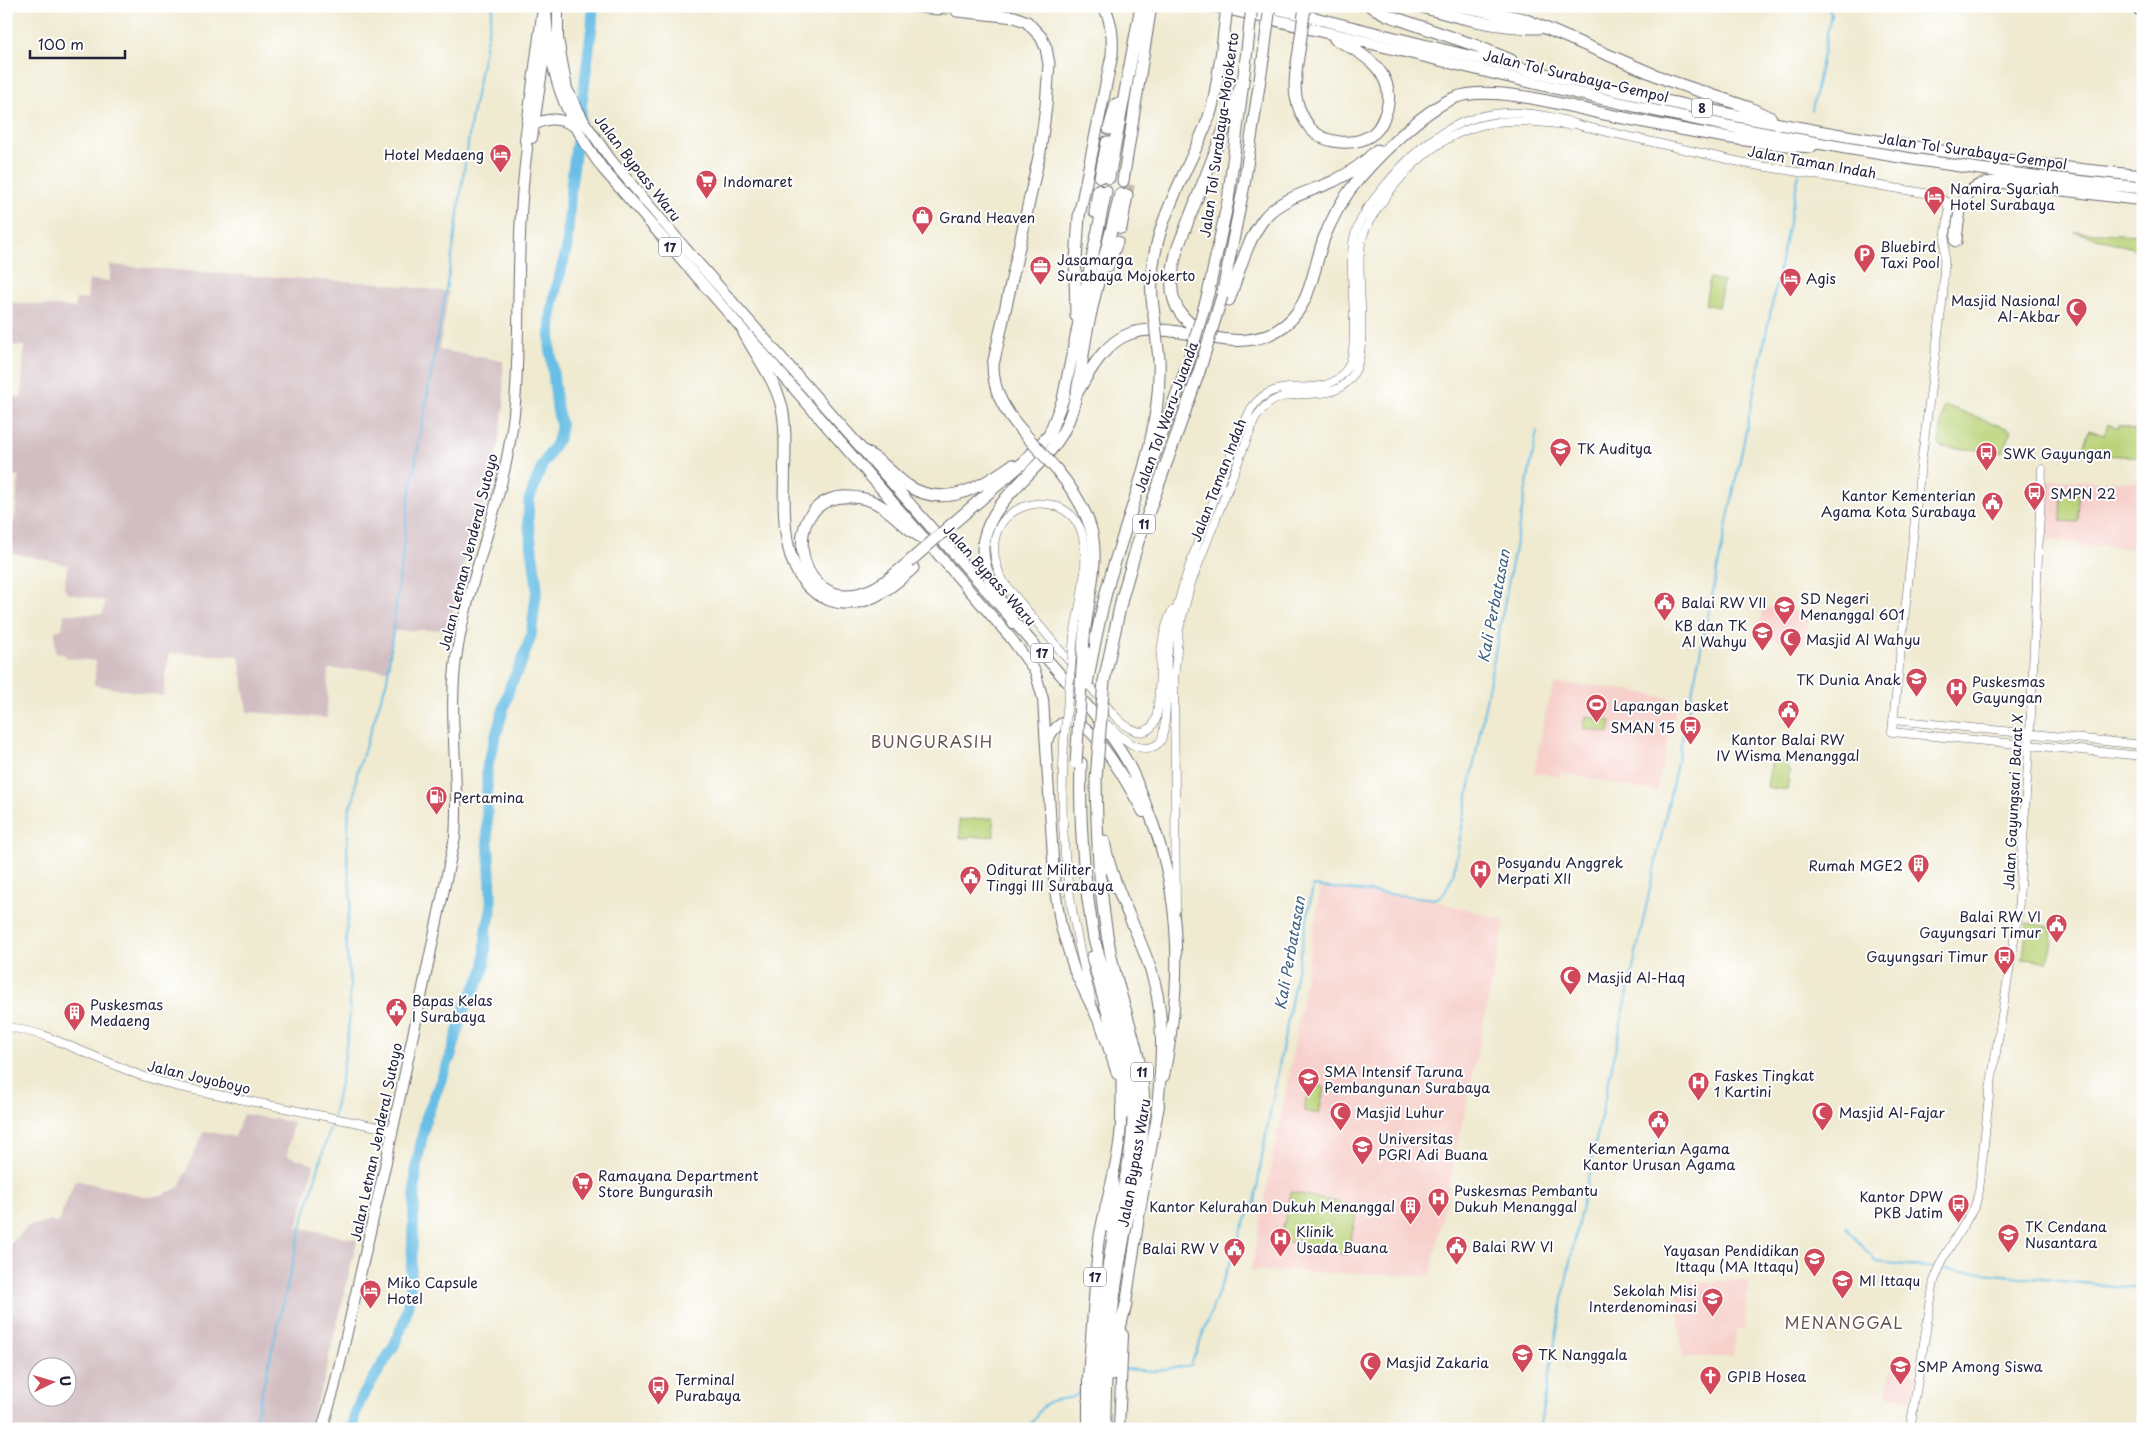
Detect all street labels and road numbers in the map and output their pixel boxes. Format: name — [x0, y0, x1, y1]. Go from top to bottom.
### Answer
street label: Jalan Tol Surabaya–Mojokerto — [1194, 31, 1244, 239]
street label: Jalan Tol Surabaya–Gempol — [1481, 44, 1671, 108]
road number: 8 — [1692, 99, 1712, 118]
street label: Jalan Bypass Waru — [590, 110, 686, 226]
street label: Jalan Tol Surabaya–Gempol — [1878, 127, 2068, 175]
street label: Jalan Taman Indah — [1746, 140, 1878, 184]
road number: 17 — [659, 238, 681, 256]
street label: Jalan Tol Waru–Juanda — [1129, 338, 1203, 496]
street label: Jalan Taman Indah — [1185, 415, 1251, 545]
street label: Jalan Letnan Jenderal Sutoyo — [433, 451, 503, 653]
road number: 11 — [1133, 514, 1155, 534]
street label: Jalan Bypass Waru — [939, 520, 1041, 630]
road number: 17 — [1031, 644, 1053, 662]
street label: Jalan Gayungsari Barat X — [1998, 713, 2028, 891]
street label: Jalan Letnan Jenderal Sutoyo — [345, 1041, 407, 1243]
street label: Jalan Joyoboyo — [145, 1055, 253, 1099]
road number: 11 — [1131, 1062, 1153, 1082]
street label: Jalan Bypass Waru — [1112, 1097, 1156, 1229]
road number: 17 — [1084, 1268, 1106, 1286]

